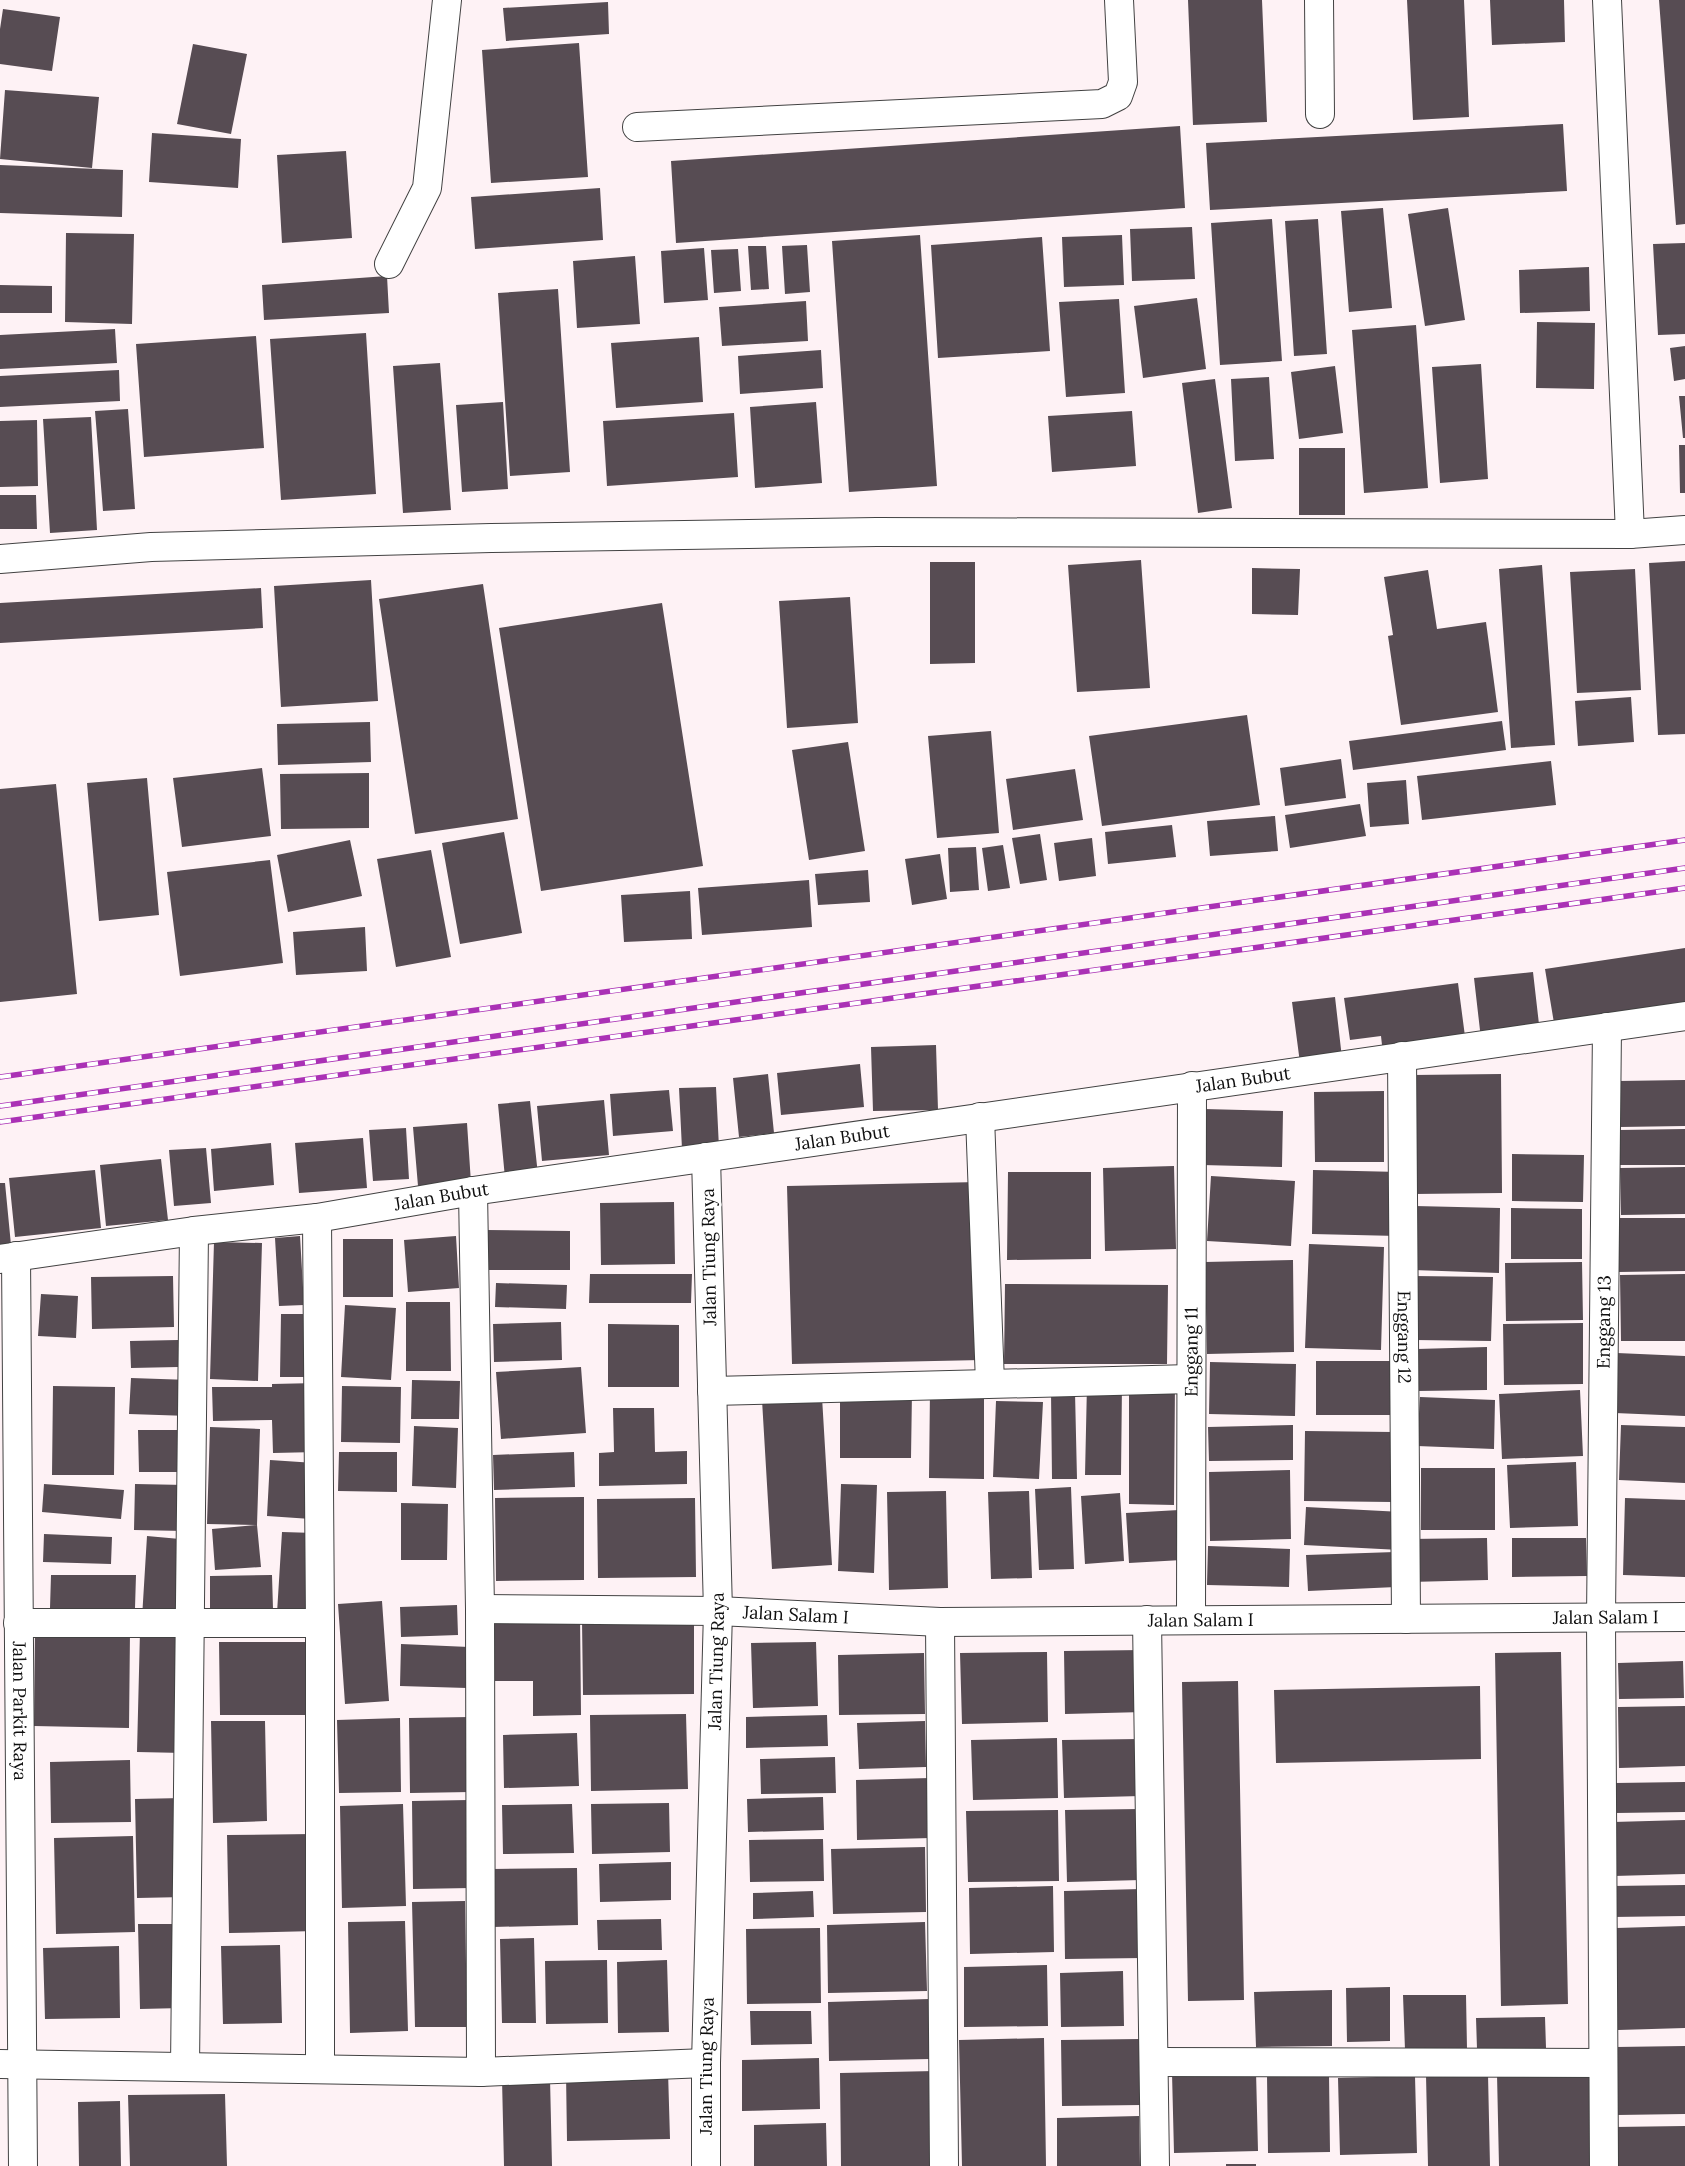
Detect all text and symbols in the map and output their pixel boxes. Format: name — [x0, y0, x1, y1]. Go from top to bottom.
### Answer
street label: Jalan Bubut — [1193, 1061, 1292, 1098]
street label: Jalan Bubut — [792, 1119, 891, 1156]
street label: Jalan Bubut — [391, 1177, 490, 1216]
street label: Jalan Tiung Raya — [696, 1188, 721, 1327]
street label: Enggang 13 — [1592, 1275, 1615, 1369]
street label: Enggang 12 — [1393, 1290, 1416, 1384]
street label: Enggang 11 — [1179, 1307, 1203, 1397]
street label: Jalan Tiung Raya — [703, 1592, 729, 1731]
street label: Jalan Salam I — [741, 1600, 850, 1628]
street label: Jalan Salam I — [1552, 1605, 1659, 1629]
street label: Jalan Salam I — [1147, 1608, 1254, 1632]
street label: Jalan Parkit Raya — [8, 1640, 32, 1781]
street label: Jalan Tiung Raya — [694, 1997, 719, 2136]

